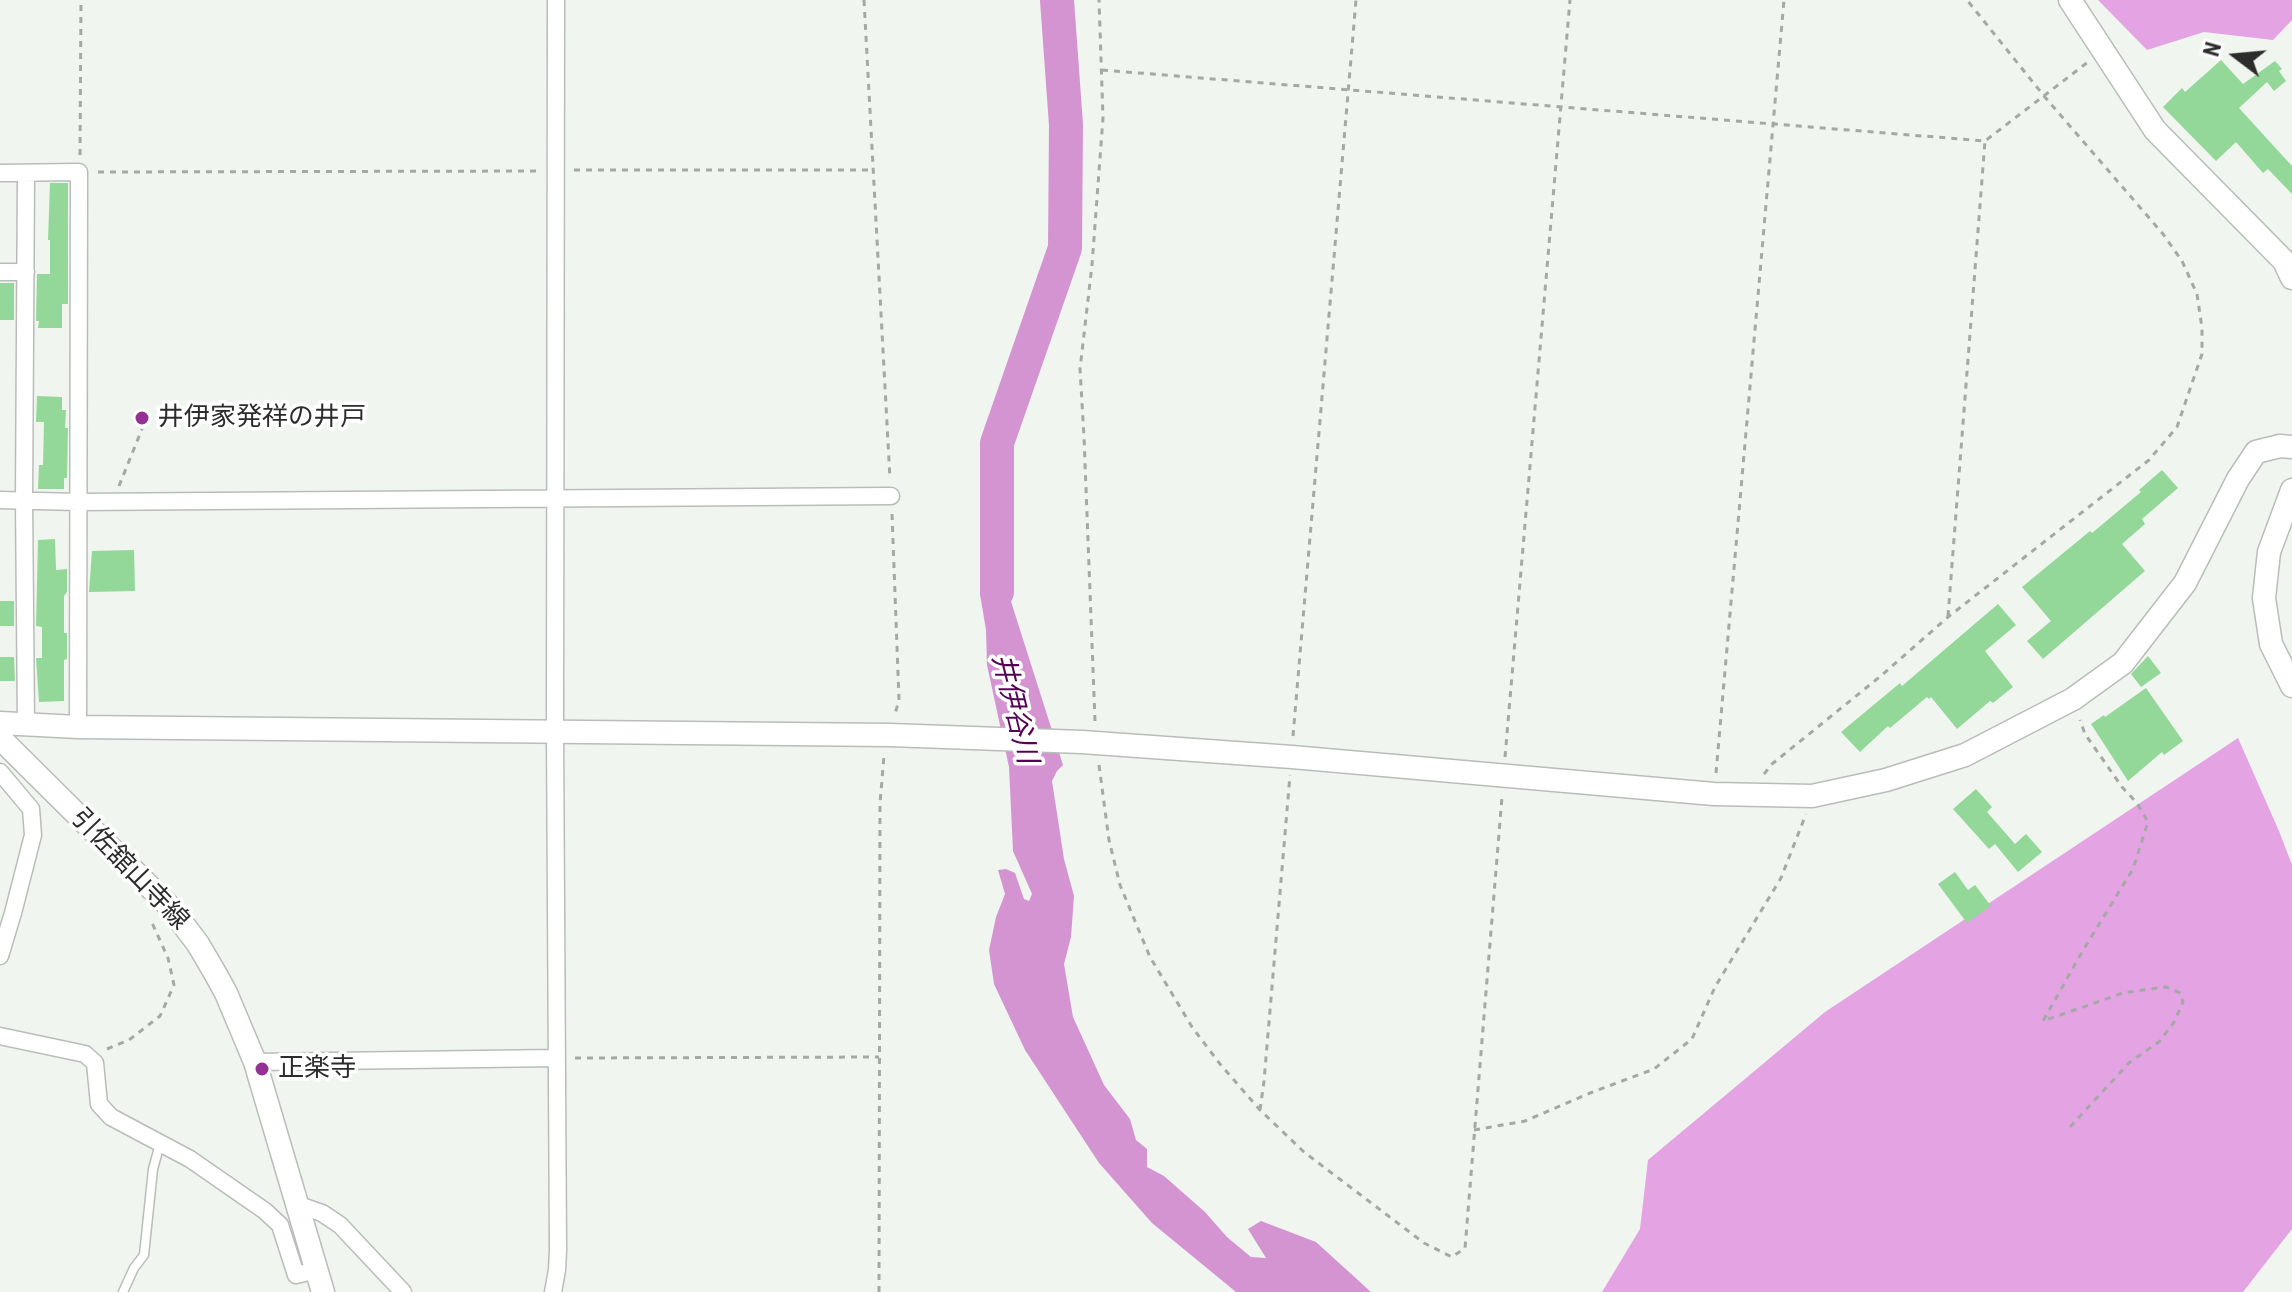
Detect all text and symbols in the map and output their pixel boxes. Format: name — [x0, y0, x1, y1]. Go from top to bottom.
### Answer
north arrow — [2196, 16, 2276, 96]
text: N — [2199, 39, 2226, 59]
place label: 井伊家発祥の井戸 — [158, 402, 366, 434]
marker: 井伊家発祥の井戸 — [133, 409, 151, 427]
water label: 井伊谷川 — [983, 651, 1043, 767]
street label: 引佐舘山寺線 — [64, 803, 194, 937]
place label: 正楽寺 — [278, 1053, 356, 1085]
marker: 正楽寺 — [253, 1060, 271, 1078]

